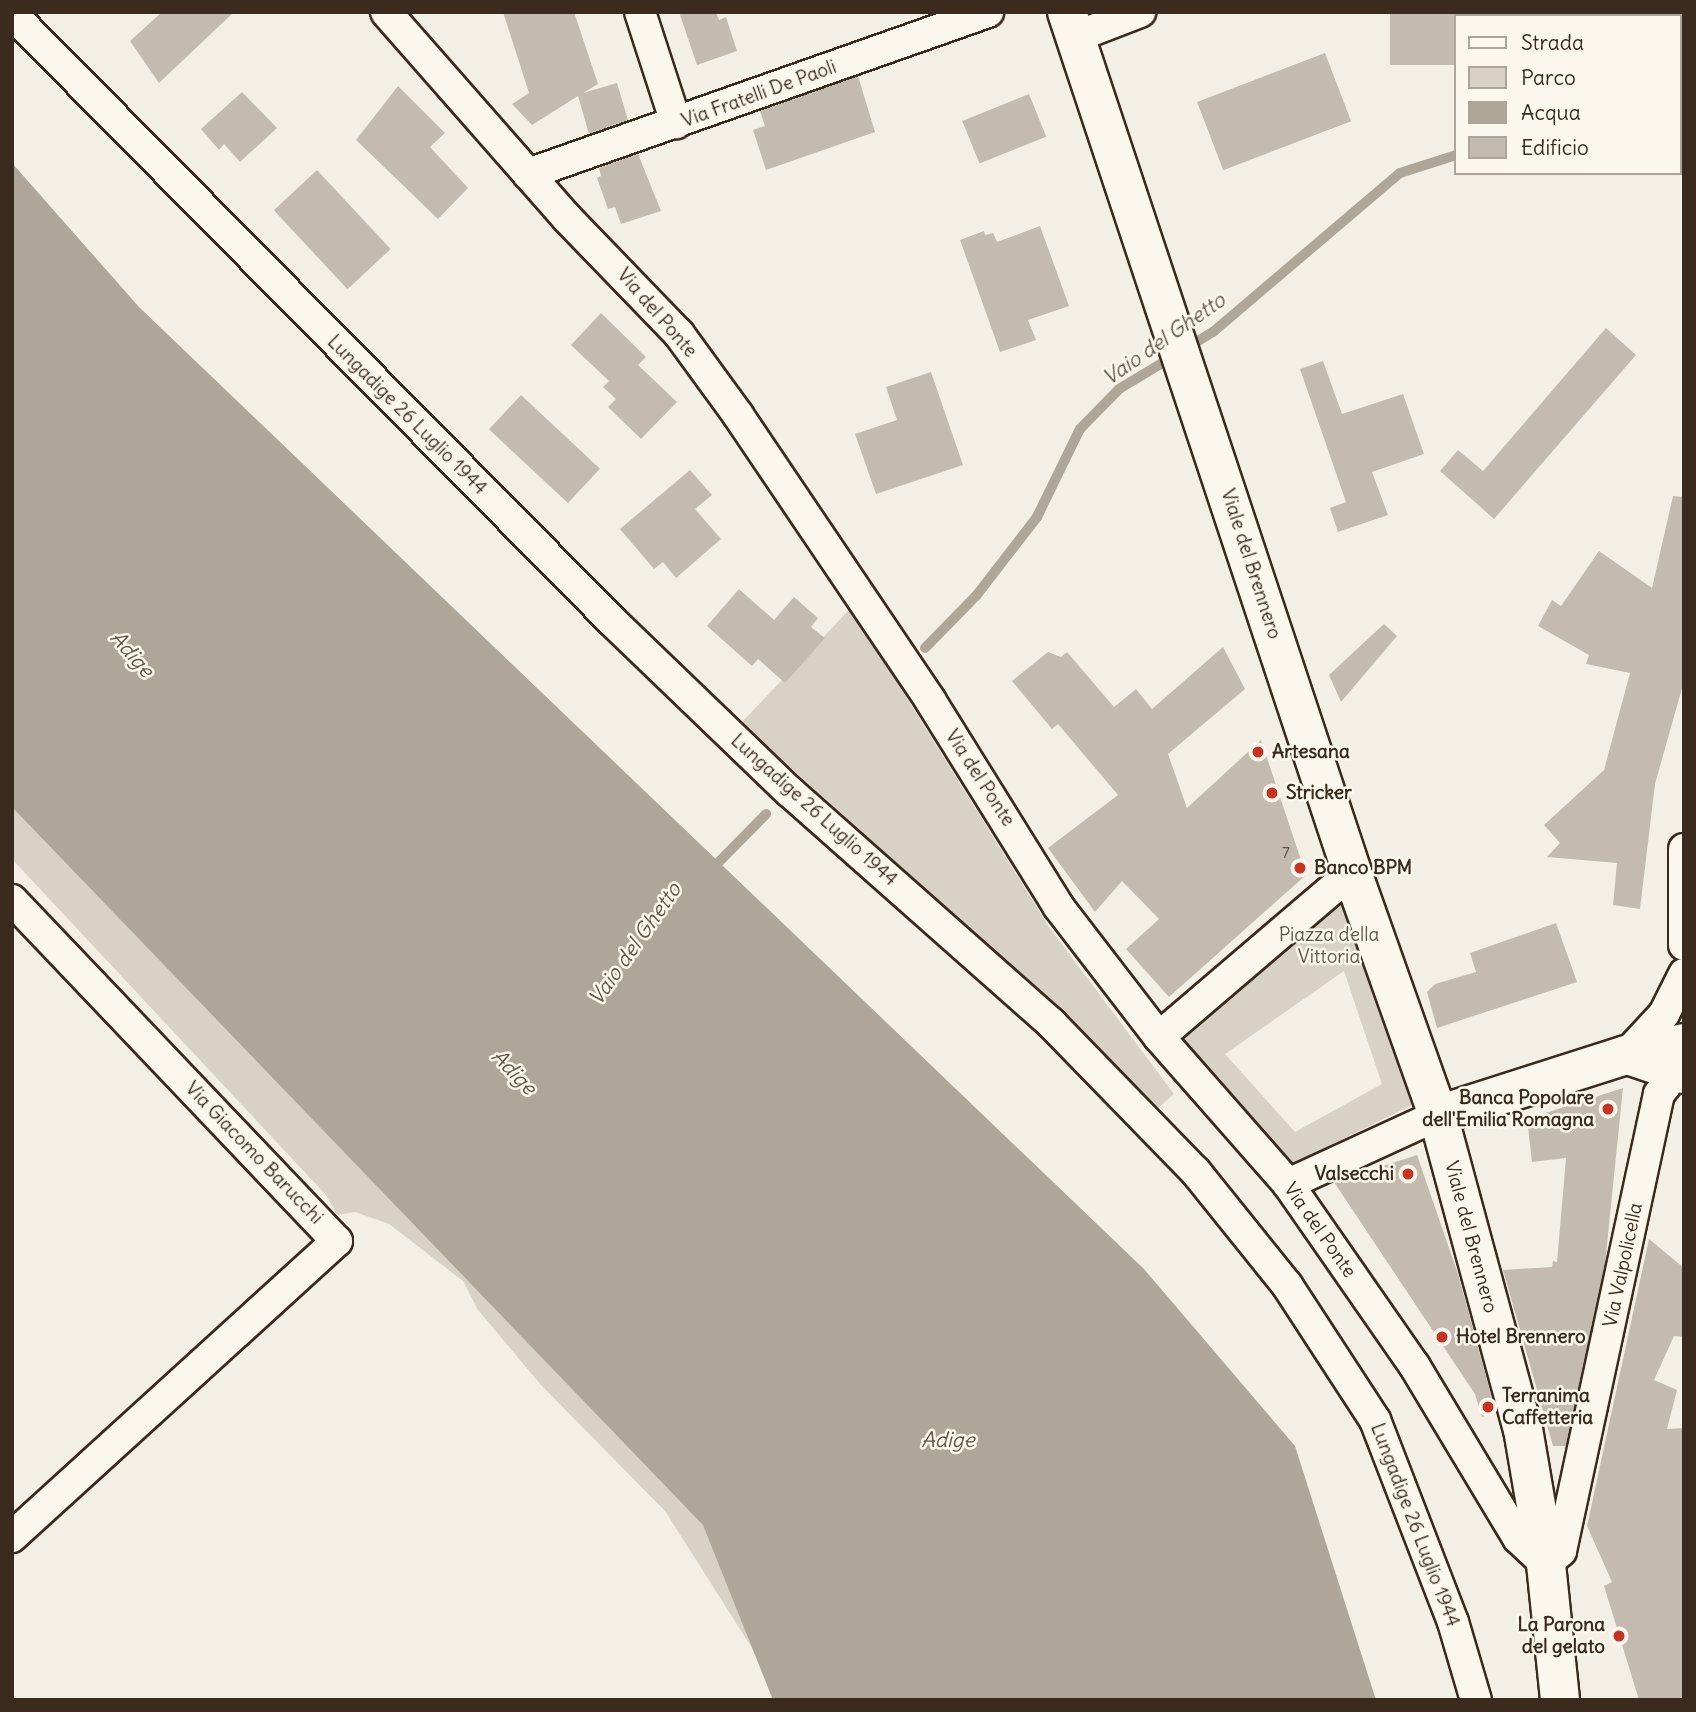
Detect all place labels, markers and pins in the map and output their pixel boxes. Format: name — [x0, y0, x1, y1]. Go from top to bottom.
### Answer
place label: Artesana — [1272, 741, 1350, 763]
marker: Artesana — [1250, 744, 1266, 760]
place label: Stricker — [1286, 782, 1352, 804]
marker: Stricker — [1264, 785, 1280, 801]
place label: Banco BPM — [1314, 857, 1412, 879]
marker: Banco BPM — [1292, 860, 1308, 876]
place label: Banca Popolare dell'Emilia Romagna — [1422, 1087, 1594, 1131]
marker: Banca Popolare dell'Emilia Romagna — [1600, 1101, 1616, 1117]
place label: Valsecchi — [1315, 1163, 1394, 1185]
marker: Valsecchi — [1400, 1166, 1416, 1182]
place label: Hotel Brennero — [1456, 1326, 1586, 1348]
marker: Hotel Brennero — [1434, 1329, 1450, 1345]
place label: Terranima Caffetteria — [1502, 1385, 1593, 1429]
marker: Terranima Caffetteria — [1480, 1399, 1496, 1415]
place label: La Parona del gelato — [1518, 1614, 1605, 1658]
marker: La Parona del gelato — [1611, 1628, 1627, 1644]

